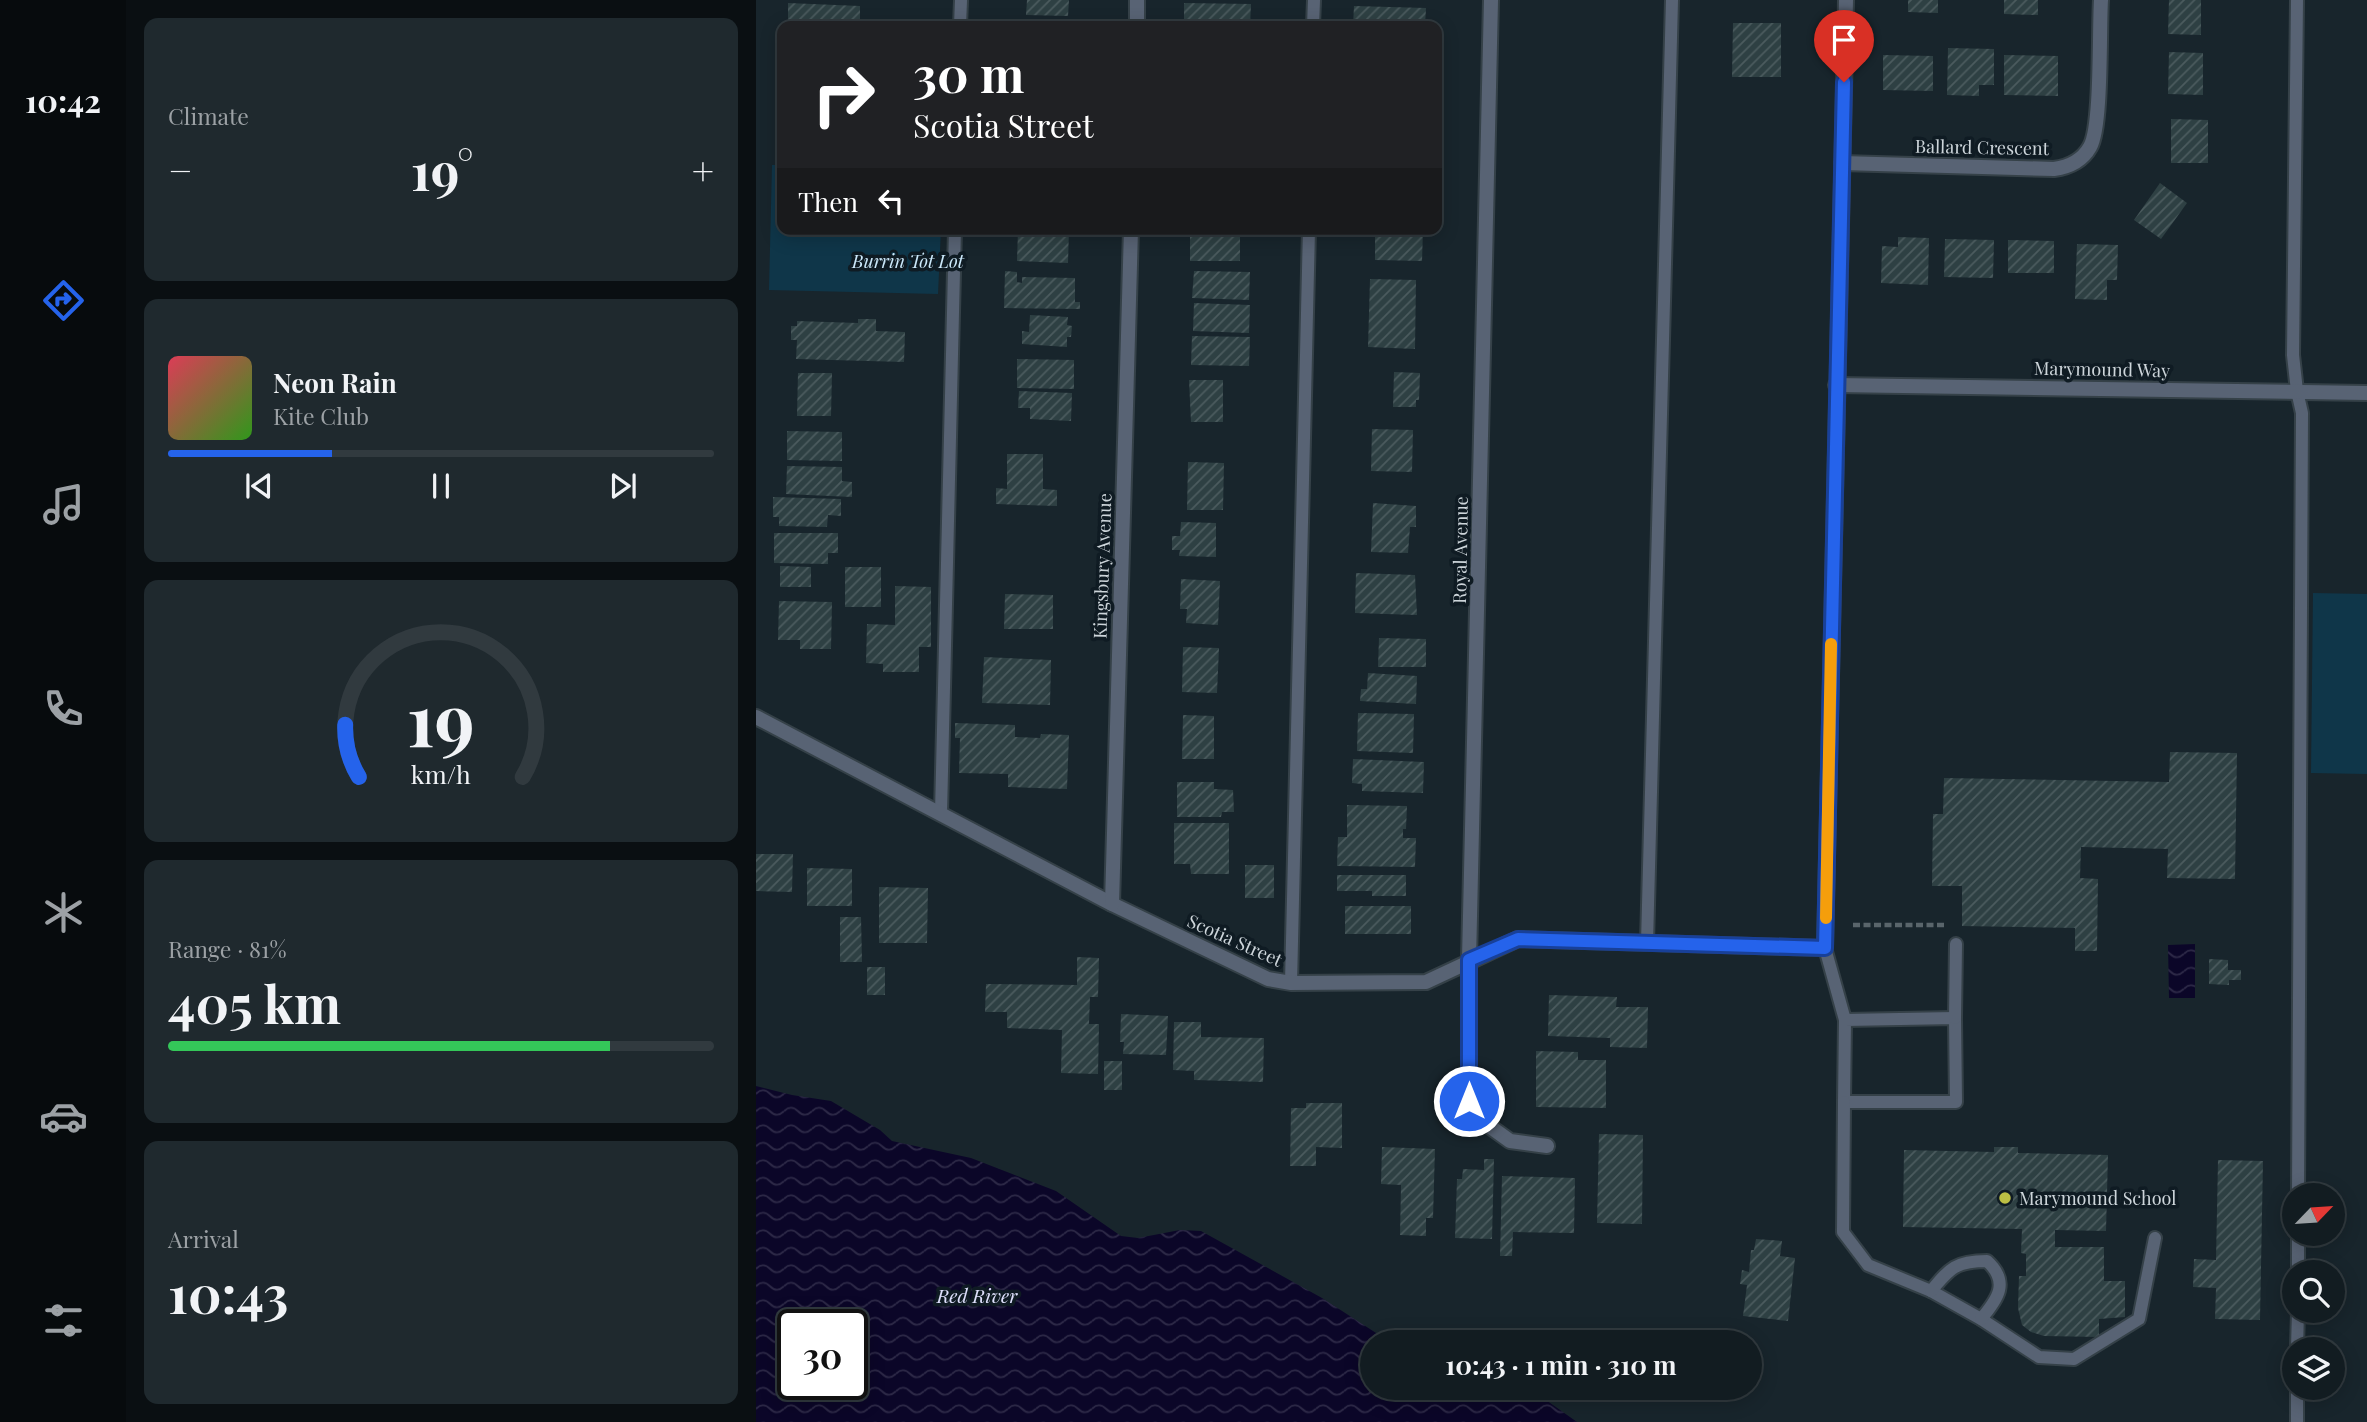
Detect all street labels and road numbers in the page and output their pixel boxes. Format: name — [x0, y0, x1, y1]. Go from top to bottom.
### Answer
street label: Ballard Crescent — [1915, 134, 2050, 160]
street label: Marymound Way — [2034, 356, 2170, 382]
street label: Kingsbury Avenue — [1087, 493, 1117, 639]
street label: Royal Avenue — [1447, 496, 1473, 604]
street label: Scotia Street — [1184, 908, 1287, 972]

